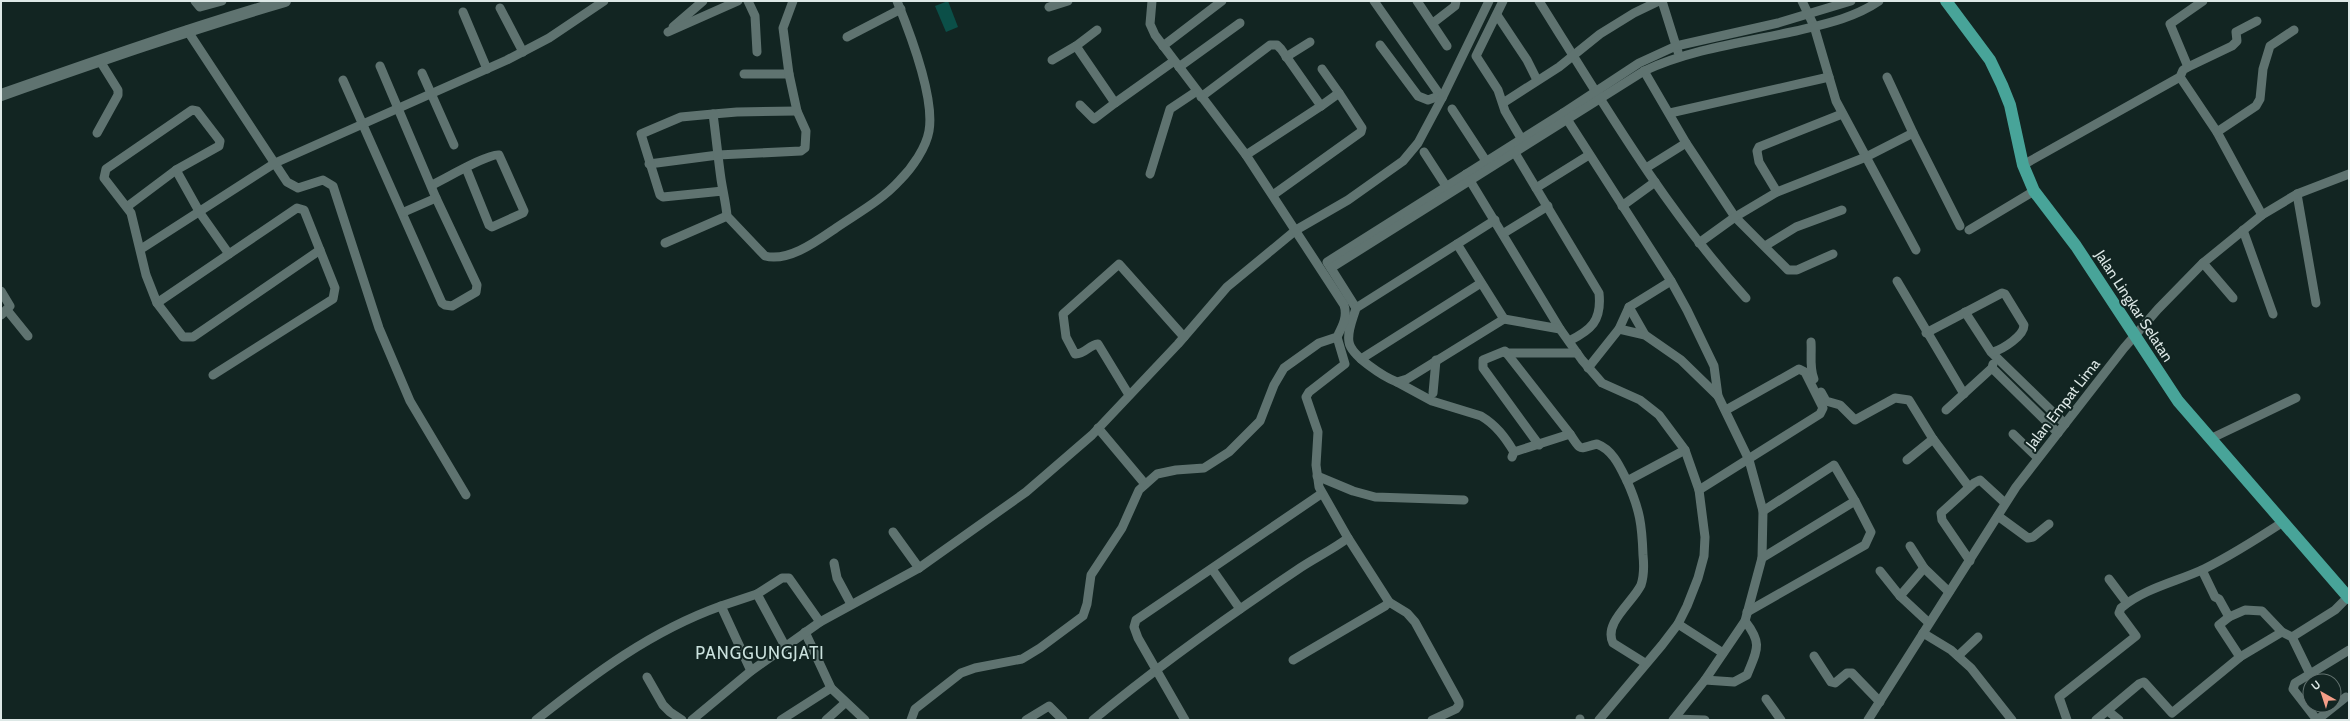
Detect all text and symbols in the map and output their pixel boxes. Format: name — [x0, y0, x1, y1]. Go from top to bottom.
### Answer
street label: Jalan Lingkar Selatan — [2091, 246, 2177, 365]
street label: Jalan Empat Lima — [2022, 355, 2104, 454]
district label: PANGGUNGJATI — [695, 643, 825, 663]
north arrow — [2302, 673, 2342, 713]
text: U — [2308, 677, 2323, 693]

